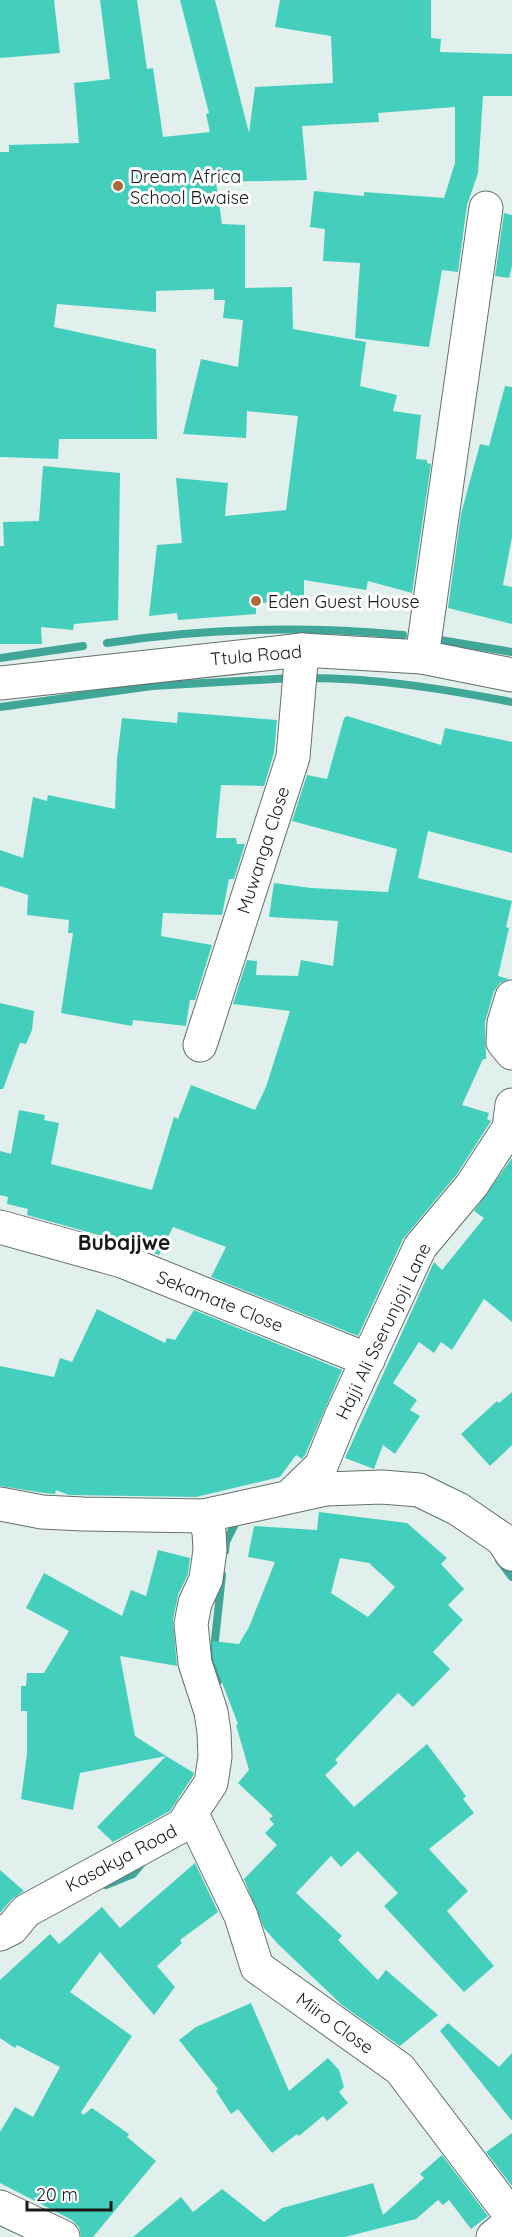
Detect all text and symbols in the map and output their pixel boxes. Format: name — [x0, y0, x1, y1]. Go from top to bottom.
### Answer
place label: Dream Africa School Bwaise — [130, 165, 249, 209]
marker: Dream Africa School Bwaise — [111, 179, 125, 193]
place label: Eden Guest House — [268, 590, 420, 613]
marker: Eden Guest House — [249, 594, 263, 608]
street label: Ttula Road — [209, 640, 303, 670]
street label: Muwanga Close — [232, 784, 294, 916]
district label: Bubajjwe — [78, 1229, 170, 1255]
street label: Hajji Ali Sserunjoji Lane — [330, 1239, 436, 1423]
street label: Sekamate Close — [153, 1265, 287, 1337]
street label: Kasakya Road — [61, 1819, 181, 1897]
street label: Miiro Close — [292, 1987, 378, 2059]
scale bar — [27, 2174, 111, 2212]
text: 20 m — [36, 2183, 78, 2206]

